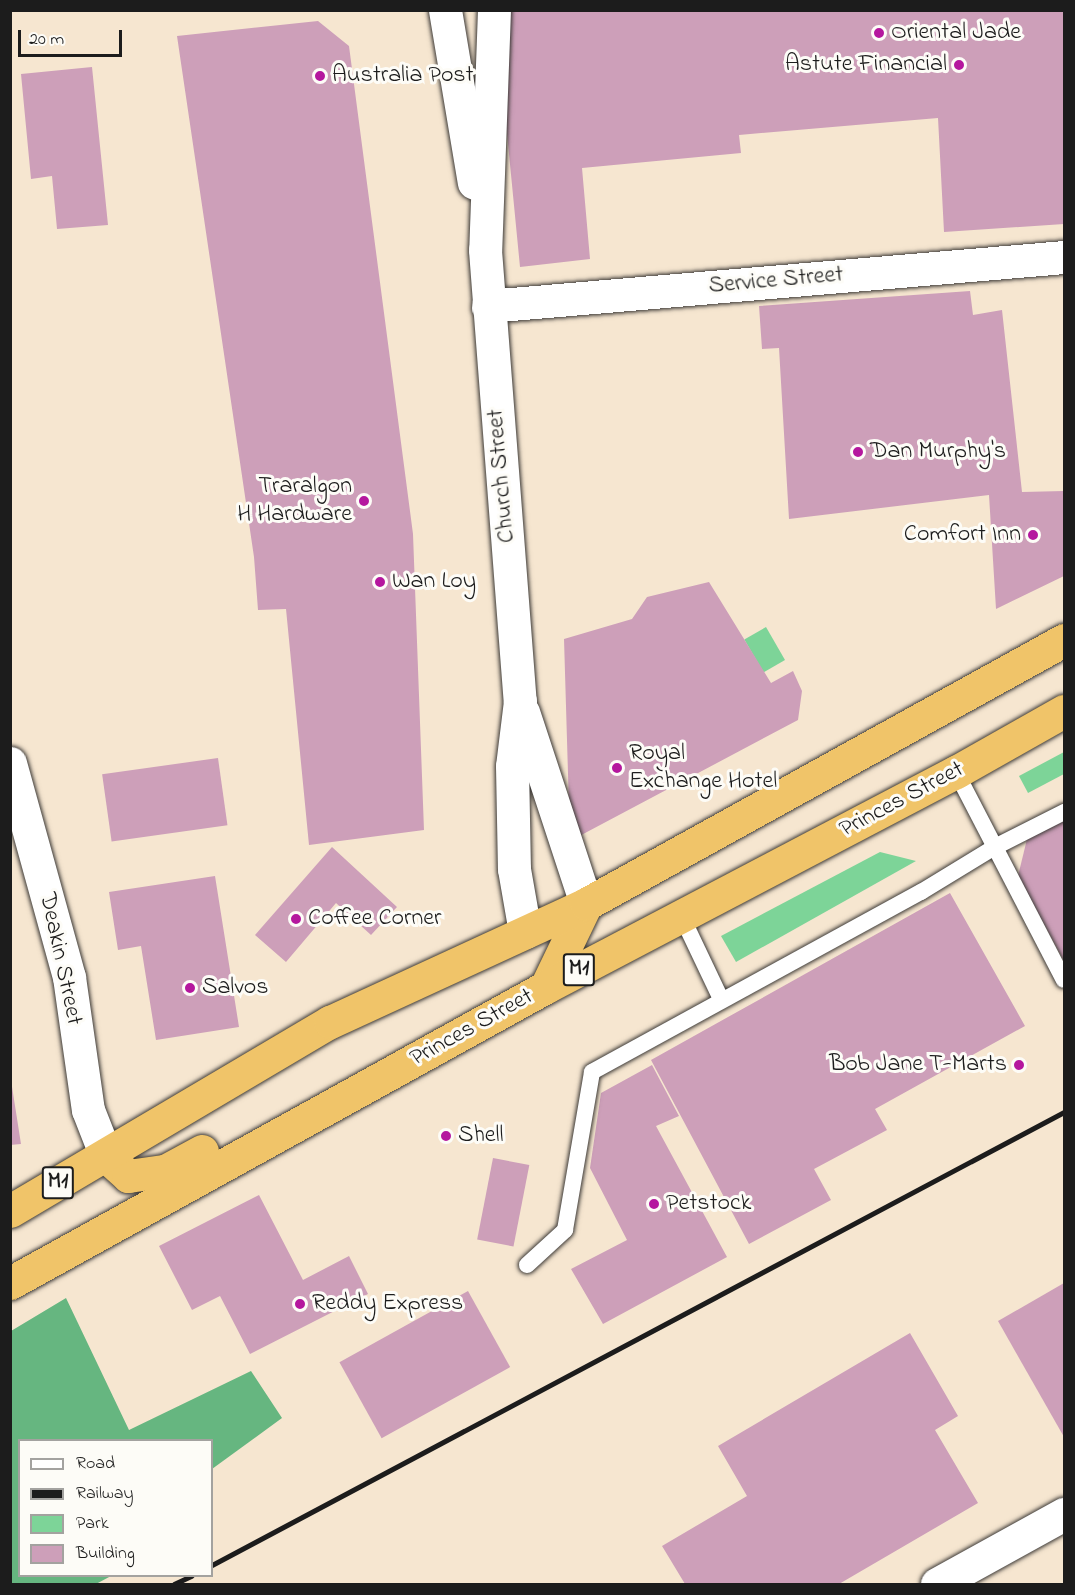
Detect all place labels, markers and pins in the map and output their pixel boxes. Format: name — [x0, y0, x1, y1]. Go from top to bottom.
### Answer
place label: Oriental Jade — [891, 19, 1021, 47]
marker: Oriental Jade — [872, 26, 886, 40]
place label: Astute Financial — [785, 51, 947, 79]
marker: Astute Financial — [952, 58, 966, 72]
place label: Australia Post — [332, 62, 474, 90]
marker: Australia Post — [313, 69, 327, 83]
place label: Dan Murphy's — [870, 438, 1006, 466]
marker: Dan Murphy's — [851, 445, 865, 459]
place label: Traralgon H Hardware — [237, 473, 352, 529]
marker: Traralgon H Hardware — [357, 494, 371, 508]
place label: Comfort Inn — [904, 521, 1021, 549]
marker: Comfort Inn — [1026, 528, 1040, 542]
place label: Wan Loy — [392, 568, 476, 596]
marker: Wan Loy — [373, 575, 387, 589]
place label: Royal Exchange Hotel — [629, 740, 777, 796]
marker: Royal Exchange Hotel — [610, 761, 624, 775]
place label: Coffee Corner — [308, 905, 442, 933]
marker: Coffee Corner — [289, 912, 303, 926]
place label: Salvos — [202, 974, 268, 1002]
marker: Salvos — [183, 981, 197, 995]
place label: Bob Jane T-Marts — [829, 1051, 1007, 1079]
marker: Bob Jane T-Marts — [1012, 1058, 1026, 1072]
place label: Shell — [458, 1122, 504, 1150]
marker: Shell — [439, 1129, 453, 1143]
place label: Petstock — [666, 1190, 751, 1218]
marker: Petstock — [647, 1197, 661, 1211]
place label: Reddy Express — [312, 1290, 463, 1318]
marker: Reddy Express — [293, 1297, 307, 1311]

